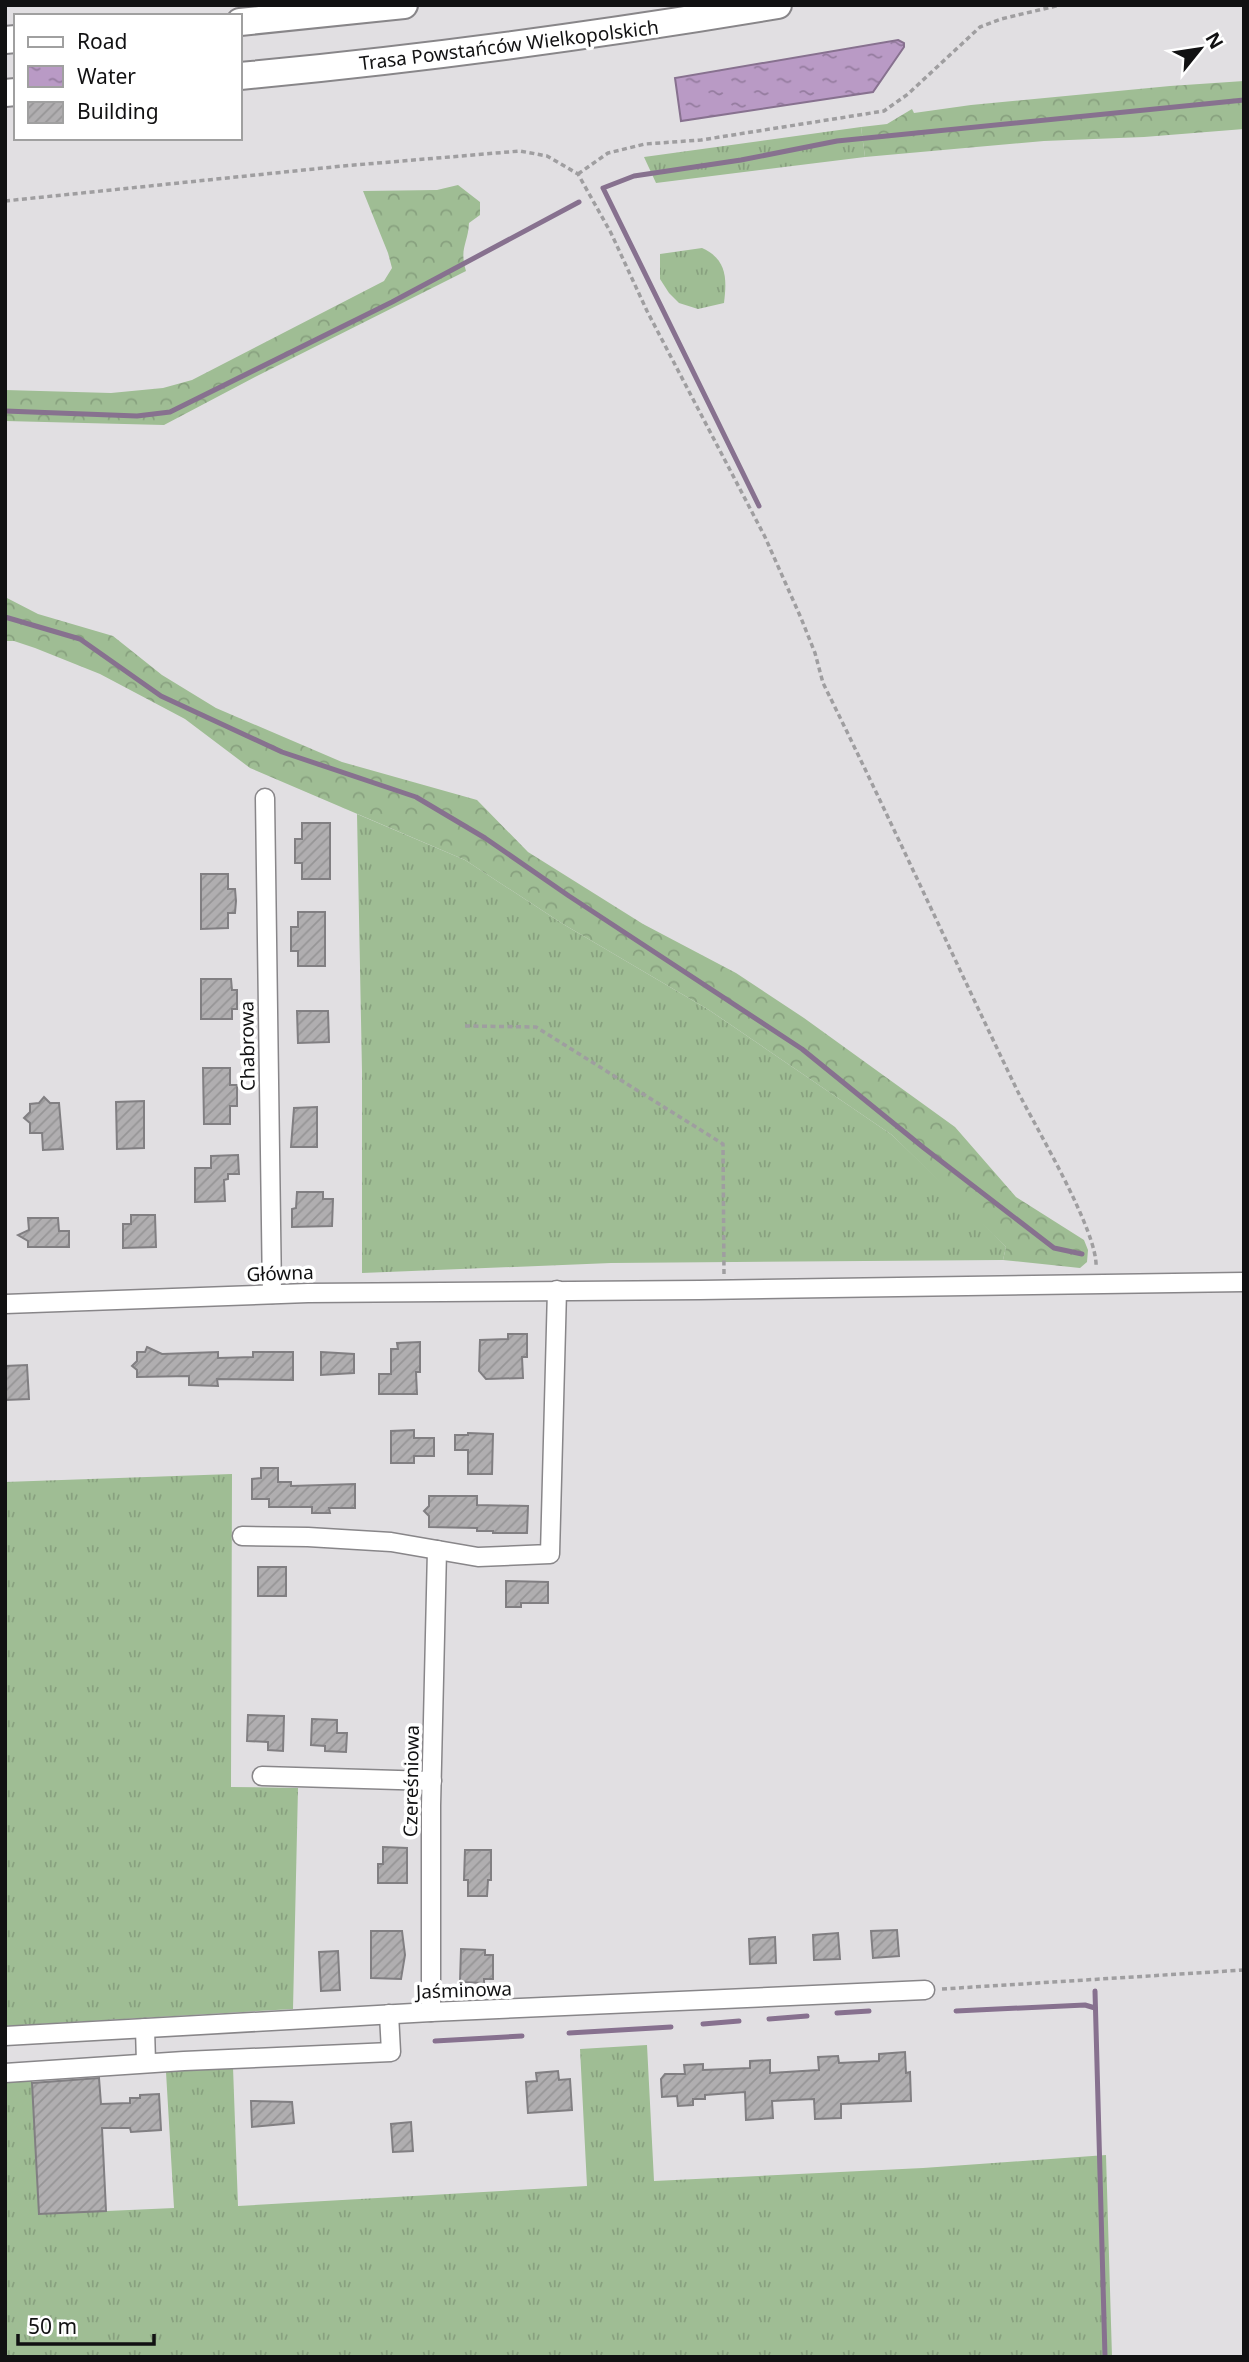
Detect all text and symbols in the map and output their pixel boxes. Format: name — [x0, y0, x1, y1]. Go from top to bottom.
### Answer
legend — [14, 14, 242, 140]
street label: Trasa Powstańców Wielkopolskich — [358, 14, 660, 76]
north arrow — [1165, 14, 1235, 84]
text: Road — [77, 27, 127, 55]
text: N — [1200, 27, 1230, 54]
text: Water — [77, 62, 136, 90]
text: Building — [77, 97, 159, 125]
street label: Chabrowa — [233, 1001, 261, 1091]
street label: Główna — [246, 1259, 314, 1287]
street label: Czereśniowa — [397, 1725, 425, 1837]
street label: Jaśminowa — [414, 1975, 512, 2005]
scale bar — [18, 2302, 154, 2346]
text: 50 m — [28, 2312, 77, 2340]

